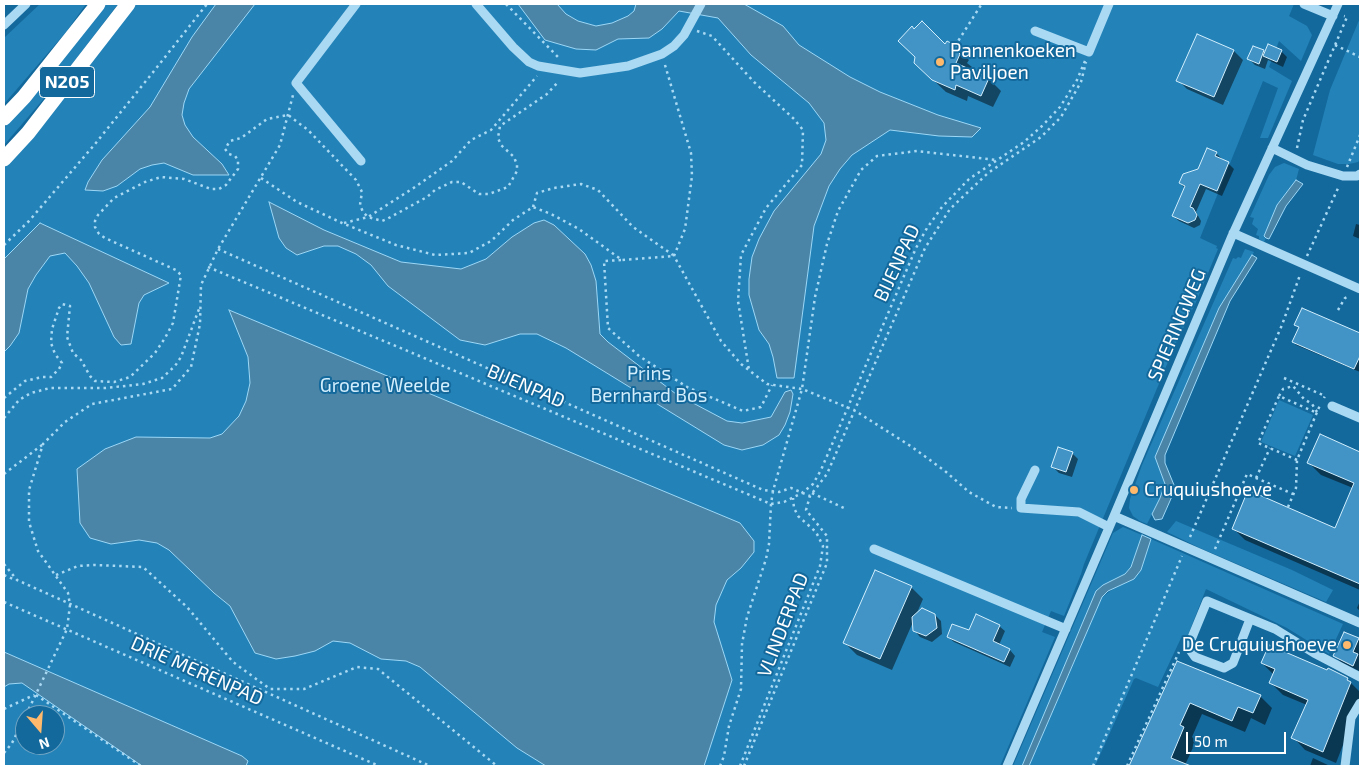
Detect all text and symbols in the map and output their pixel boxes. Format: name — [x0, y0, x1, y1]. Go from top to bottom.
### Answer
place label: Pannenkoeken Paviljoen — [950, 40, 1076, 84]
marker: Pannenkoeken Paviljoen — [934, 56, 946, 68]
road number: N205 — [40, 66, 94, 98]
street label: BIJENPAD — [869, 221, 925, 305]
street label: SPIERINGWEG — [1143, 265, 1211, 385]
street label: BIJENPAD — [484, 359, 568, 413]
park label: Prins Bernhard Bos — [591, 363, 707, 407]
park label: Groene Weelde — [320, 375, 450, 397]
place label: Cruquiushoeve — [1144, 479, 1272, 501]
marker: Cruquiushoeve — [1128, 484, 1140, 496]
street label: VLINDERPAD — [753, 570, 813, 680]
street label: DRIE MERENPAD — [127, 632, 267, 710]
place label: De Cruquiushoeve — [1182, 634, 1337, 656]
marker: De Cruquiushoeve — [1341, 639, 1353, 651]
north arrow — [15, 705, 65, 755]
scale bar — [1189, 722, 1289, 754]
text: 50 m — [1194, 732, 1228, 750]
text: N — [37, 734, 52, 753]

